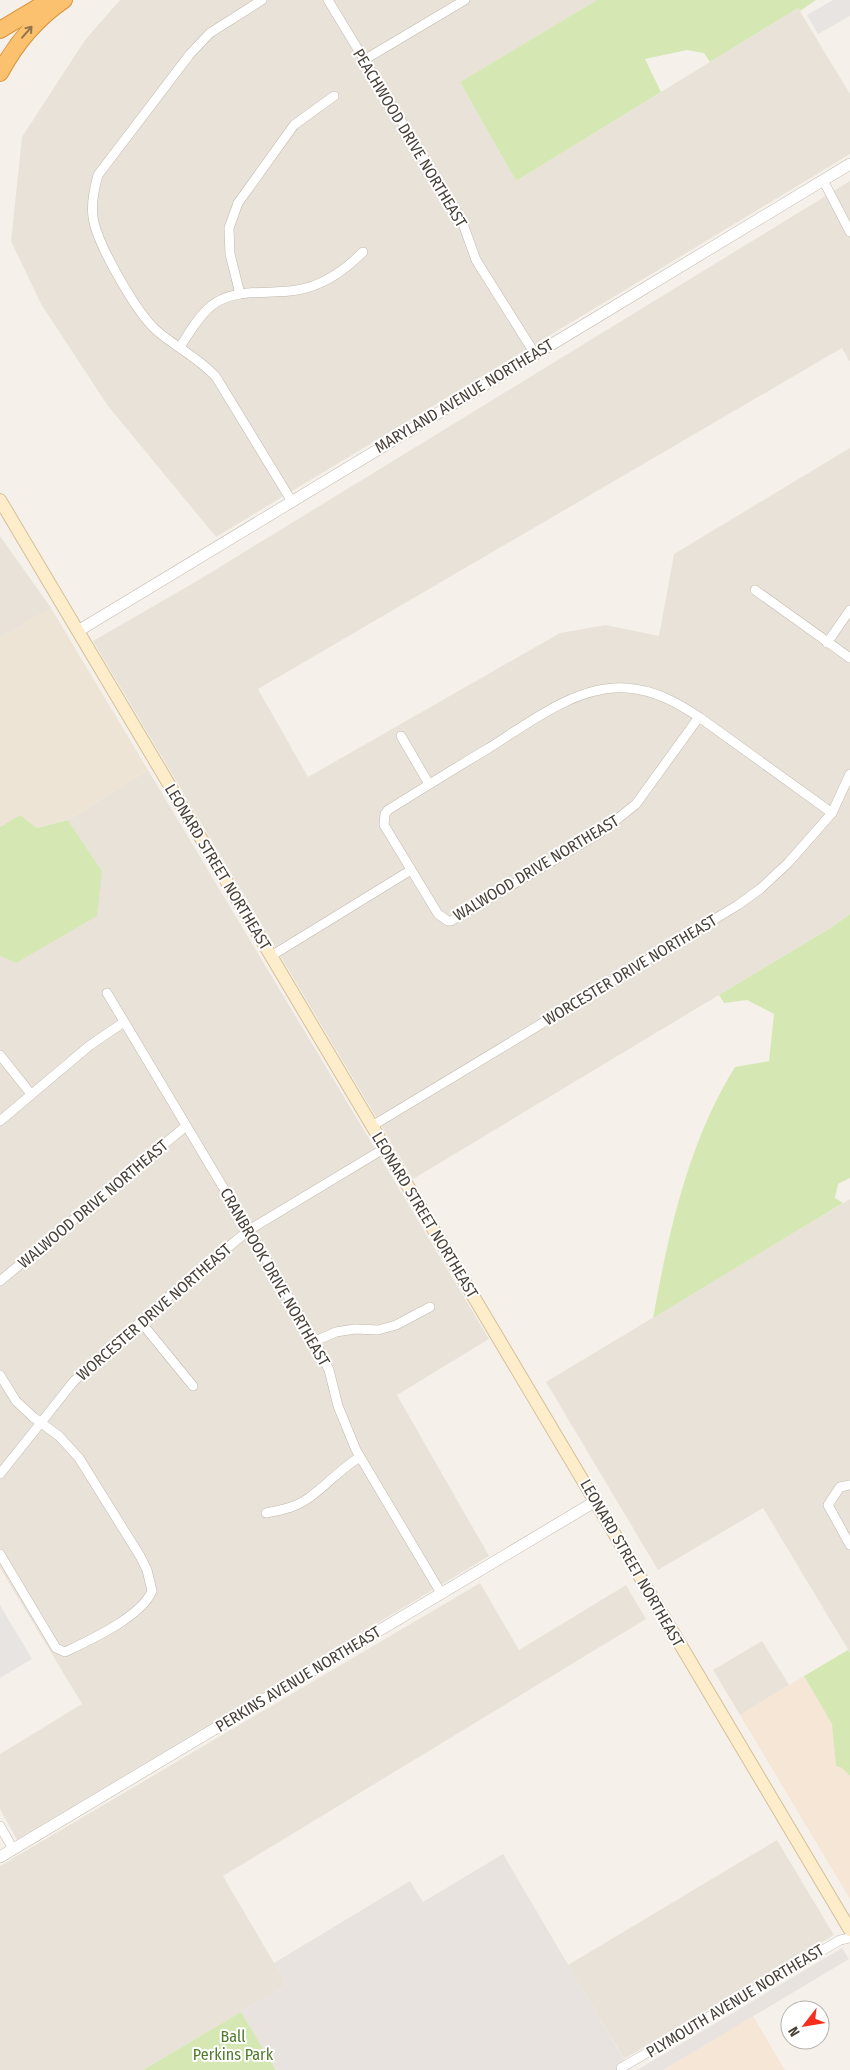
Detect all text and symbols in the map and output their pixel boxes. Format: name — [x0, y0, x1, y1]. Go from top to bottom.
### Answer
one-way arrow — [21, 26, 33, 39]
street label: PEACHWOOD DRIVE NORTHEAST — [349, 45, 471, 231]
street label: MARYLAND AVENUE NORTHEAST — [371, 335, 557, 457]
street label: LEONARD STREET NORTHEAST — [161, 780, 275, 954]
street label: WALWOOD DRIVE NORTHEAST — [450, 811, 623, 925]
street label: WORCESTER DRIVE NORTHEAST — [540, 910, 721, 1029]
street label: LEONARD STREET NORTHEAST — [368, 1128, 482, 1302]
street label: WALWOOD DRIVE NORTHEAST — [14, 1135, 172, 1272]
street label: CRANBROOK DRIVE NORTHEAST — [216, 1185, 334, 1370]
street label: WORCESTER DRIVE NORTHEAST — [73, 1239, 236, 1384]
street label: LEONARD STREET NORTHEAST — [576, 1476, 688, 1651]
street label: PERKINS AVENUE NORTHEAST — [212, 1622, 384, 1736]
street label: PLYMOUTH AVENUE NORTHEAST — [643, 1940, 827, 2062]
north arrow — [780, 2000, 830, 2050]
park label: Ball Perkins Park — [193, 2027, 274, 2064]

